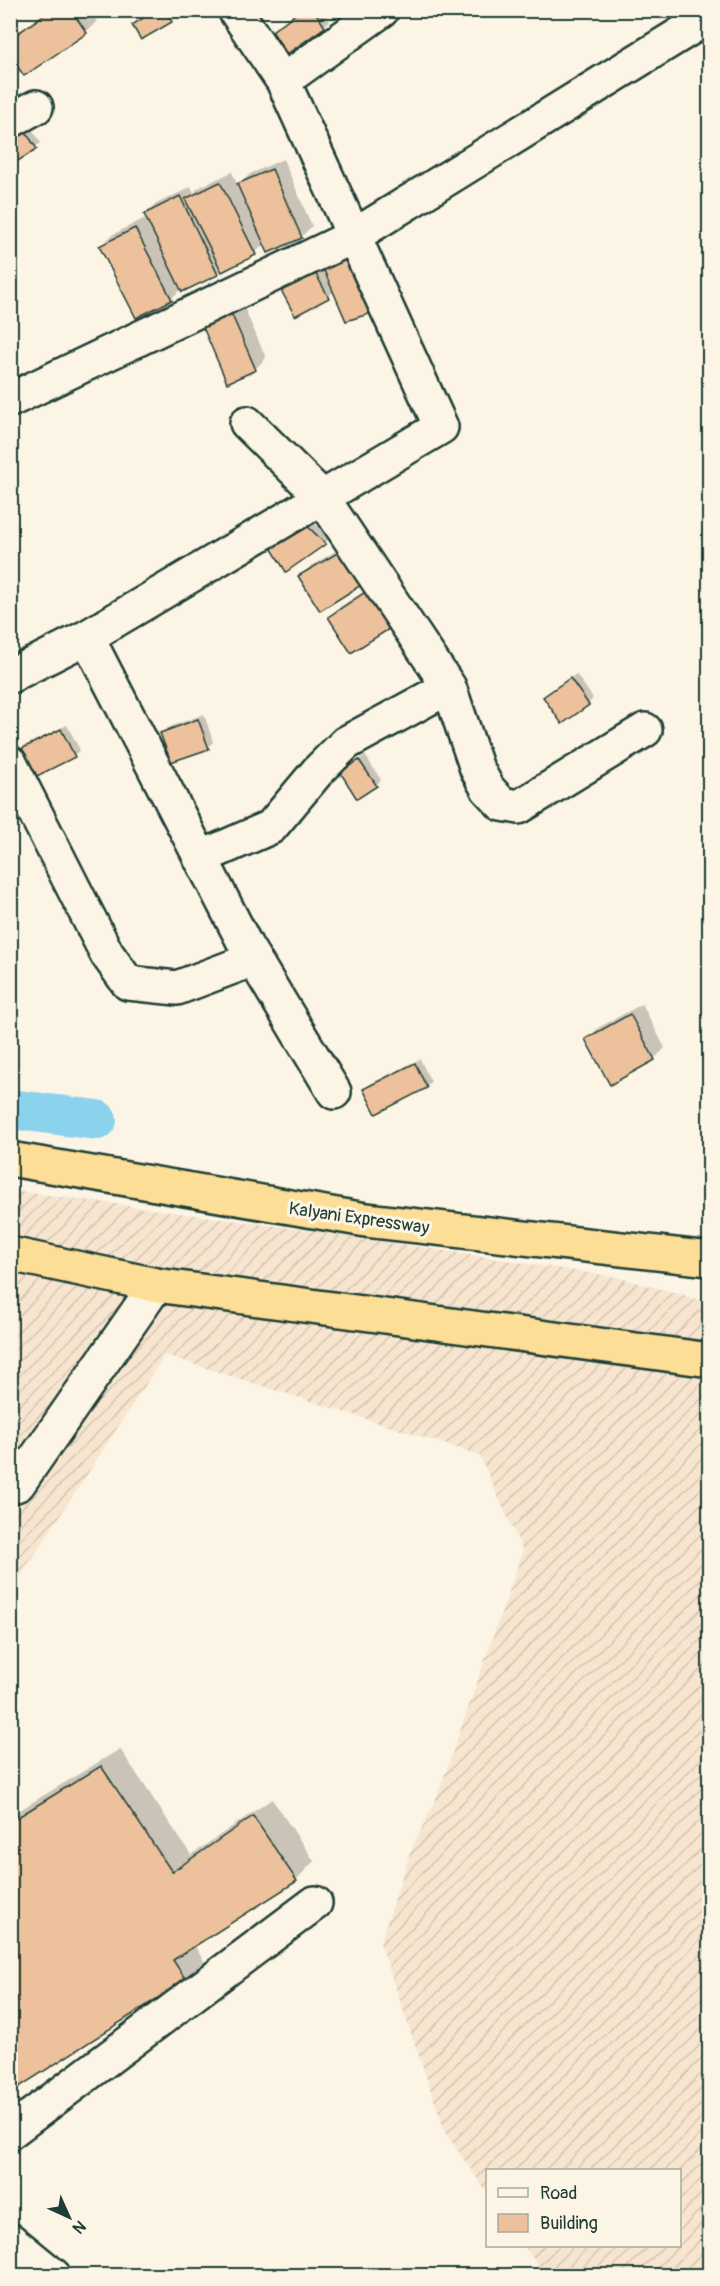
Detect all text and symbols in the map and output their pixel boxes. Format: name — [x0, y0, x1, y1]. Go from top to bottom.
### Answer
street label: Kalyani Expressway — [287, 1197, 431, 1240]
legend — [486, 2169, 681, 2247]
text: Road — [540, 2182, 577, 2205]
north arrow — [39, 2187, 99, 2247]
text: Building — [540, 2212, 598, 2235]
text: N — [68, 2216, 90, 2238]

